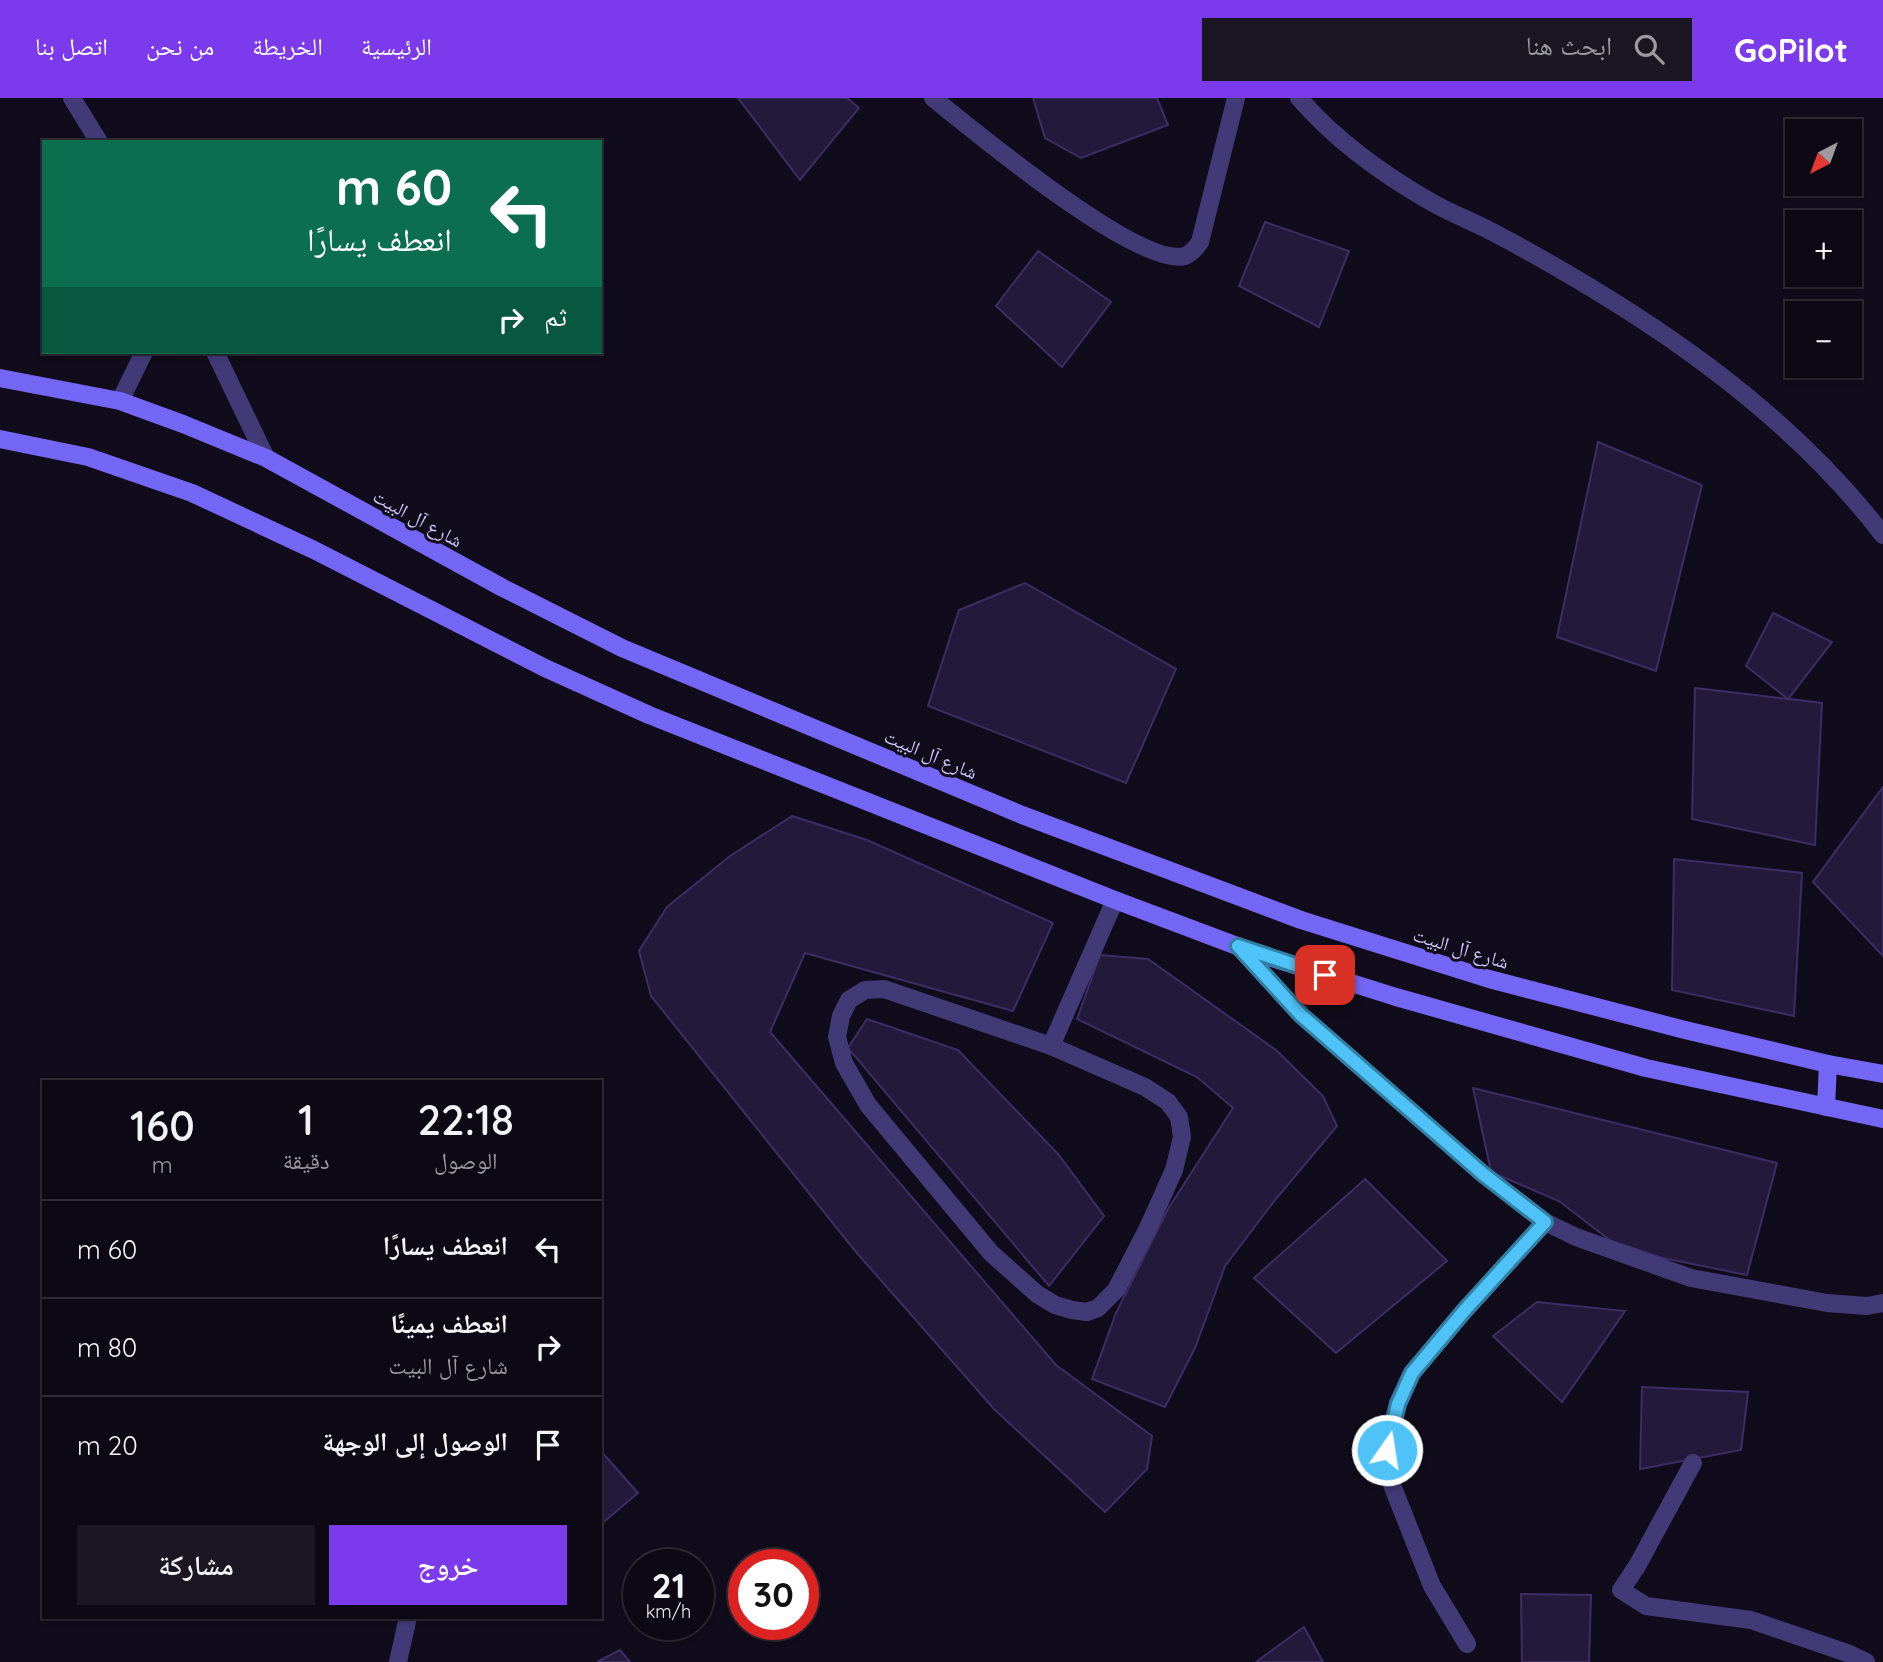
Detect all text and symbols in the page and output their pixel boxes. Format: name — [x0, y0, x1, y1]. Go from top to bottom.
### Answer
search box — [1202, 18, 1692, 81]
text: ابحث هنا — [1526, 29, 1612, 62]
text: GoPilot — [1734, 29, 1848, 70]
icon: search — [1630, 30, 1668, 68]
text: اتصل بنا — [35, 31, 108, 61]
text: من نحن — [146, 31, 214, 61]
text: الخريطة — [252, 31, 323, 61]
text: الرئيسية — [361, 31, 432, 61]
north arrow — [1785, 119, 1862, 196]
map controls — [1785, 119, 1862, 378]
text: 60 m — [336, 156, 452, 217]
icon: left — [476, 168, 567, 259]
button: + — [1785, 210, 1862, 287]
text: انعطف يسارًا — [307, 219, 452, 259]
text: ثم — [544, 300, 567, 333]
icon: right — [492, 301, 530, 339]
button: − — [1785, 301, 1862, 378]
street label: شارع آل البيت — [369, 484, 467, 552]
street label: شارع آل البيت — [881, 724, 981, 784]
street label: شارع آل البيت — [1410, 922, 1512, 974]
pin — [1295, 945, 1355, 1005]
icon: arrive — [1306, 956, 1344, 994]
text: 1 — [298, 1093, 314, 1146]
text: 22:18 — [417, 1093, 514, 1146]
text: 160 — [130, 1099, 195, 1152]
text: دقيقة — [283, 1146, 329, 1175]
text: الوصول — [434, 1146, 498, 1175]
text: m — [152, 1150, 173, 1179]
text: انعطف يسارًا — [383, 1229, 508, 1262]
icon: left — [529, 1230, 567, 1268]
text: 60 m — [77, 1233, 137, 1266]
text: انعطف يمينًا — [390, 1307, 508, 1340]
icon: right — [529, 1328, 567, 1366]
text: 80 m — [77, 1331, 137, 1364]
text: شارع آل البيت — [388, 1351, 508, 1380]
position arrow — [1350, 1413, 1424, 1487]
text: الوصول إلى الوجهة — [322, 1425, 508, 1458]
icon: arrive — [529, 1426, 567, 1464]
text: 20 m — [77, 1429, 138, 1462]
button: مشاركة — [77, 1525, 315, 1605]
button: خروج — [329, 1525, 567, 1605]
speed limit sign: 30 — [728, 1549, 819, 1640]
text: 21 — [652, 1563, 685, 1607]
text: km/h — [646, 1600, 691, 1623]

